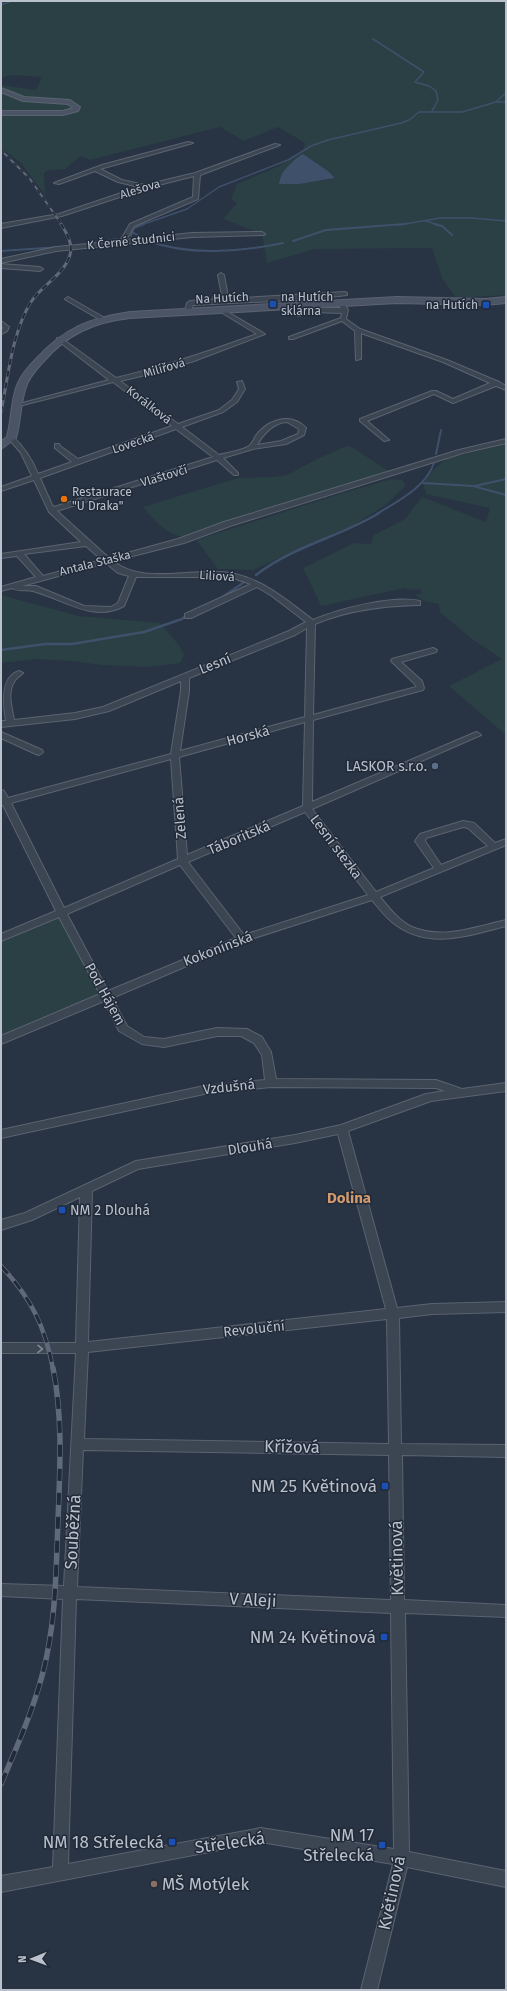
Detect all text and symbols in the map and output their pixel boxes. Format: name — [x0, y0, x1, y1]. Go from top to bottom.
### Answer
street label: Alešova — [118, 176, 162, 202]
street label: K Černé studnici — [86, 228, 176, 253]
street label: Na Hutích — [195, 290, 249, 306]
place label: na Hutích sklárna — [281, 290, 333, 318]
place label: na Hutích — [426, 298, 478, 312]
marker: na Hutích sklárna — [268, 299, 278, 309]
marker: na Hutích — [481, 300, 491, 310]
street label: Milířová — [141, 355, 187, 381]
street label: Korálková — [124, 383, 174, 427]
street label: Lovecká — [110, 429, 156, 457]
street label: Vlaštovčí — [139, 462, 190, 490]
place label: Restaurace "U Draka" — [72, 485, 132, 513]
marker: Restaurace "U Draka" — [59, 494, 69, 504]
street label: Antala Staška — [58, 547, 132, 579]
street label: Liliová — [199, 568, 235, 584]
street label: Lesní — [197, 650, 233, 678]
street label: Horská — [225, 722, 271, 750]
place label: LASKOR s.r.o. — [346, 758, 427, 775]
marker: LASKOR s.r.o. — [430, 761, 440, 771]
street label: Zelená — [170, 796, 190, 840]
street label: Lesní stezka — [306, 811, 366, 883]
street label: Táboritská — [205, 817, 273, 859]
street label: Kokonínská — [181, 928, 255, 970]
street label: Pod Hájem — [81, 960, 129, 1028]
street label: Vzdušná — [202, 1076, 256, 1098]
street label: Dlouhá — [226, 1135, 274, 1159]
district label: Dolina — [327, 1189, 371, 1207]
place label: NM 2 Dlouhá — [70, 1202, 150, 1219]
marker: NM 2 Dlouhá — [57, 1205, 67, 1215]
street label: Revoluční — [222, 1317, 286, 1341]
one-way arrow — [37, 1344, 43, 1353]
street label: Křížová — [264, 1436, 320, 1458]
place label: NM 25 Květinová — [251, 1476, 377, 1497]
marker: NM 25 Květinová — [380, 1481, 390, 1491]
street label: Souběžná — [61, 1494, 85, 1570]
street label: Květinová — [386, 1520, 408, 1596]
street label: V Aleji — [229, 1588, 277, 1612]
place label: NM 24 Květinová — [250, 1627, 376, 1648]
marker: NM 24 Květinová — [379, 1632, 389, 1642]
place label: NM 17 Střelecká — [303, 1825, 374, 1866]
street label: Střelecká — [194, 1828, 266, 1858]
place label: NM 18 Střelecká — [43, 1832, 164, 1853]
marker: NM 18 Střelecká — [167, 1837, 177, 1847]
marker: NM 17 Střelecká — [377, 1840, 387, 1850]
street label: Květinová — [374, 1854, 410, 1932]
place label: MŠ Motýlek — [162, 1874, 249, 1895]
marker: MŠ Motýlek — [149, 1879, 159, 1889]
north arrow — [12, 1939, 52, 1979]
text: N — [16, 1955, 29, 1963]

